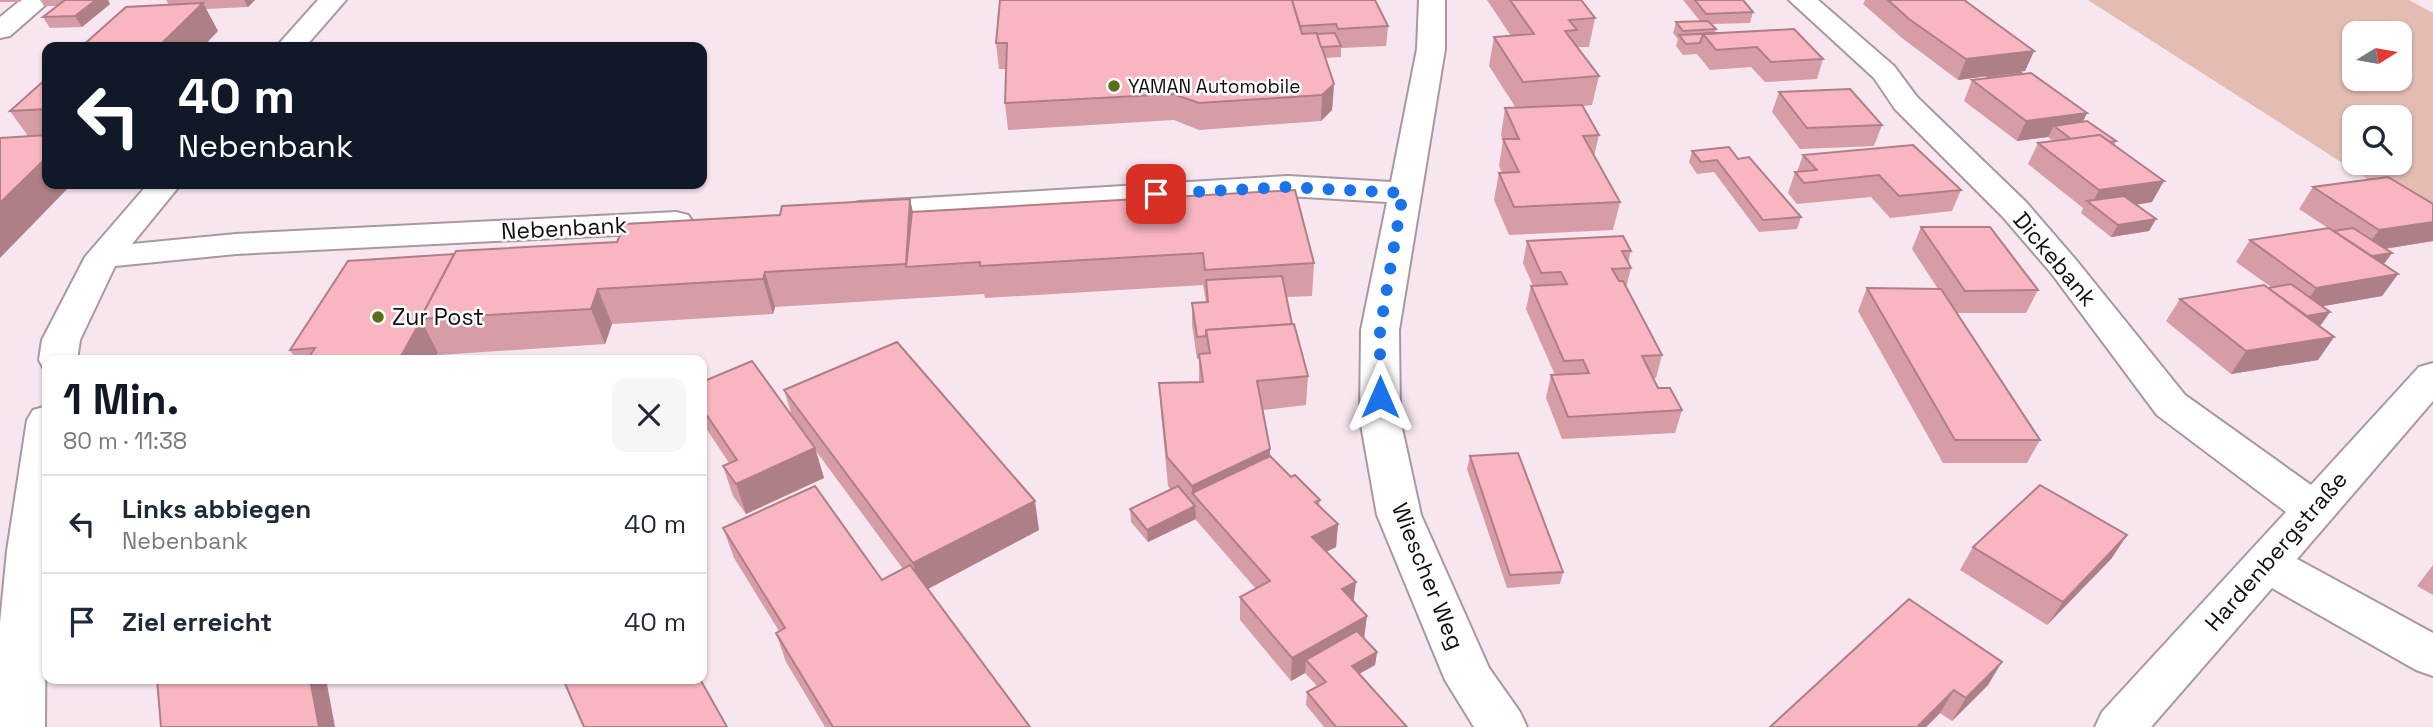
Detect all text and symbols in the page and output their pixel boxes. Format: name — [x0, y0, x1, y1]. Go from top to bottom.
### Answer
north arrow — [2342, 21, 2412, 91]
map controls — [2342, 21, 2412, 175]
text: 40 m — [178, 65, 295, 127]
icon: left — [63, 70, 154, 161]
place label: YAMAN Automobile — [1128, 74, 1300, 99]
marker: YAMAN Automobile — [1106, 78, 1122, 94]
button: search — [2342, 105, 2412, 175]
text: Nebenbank — [178, 126, 353, 166]
pin — [1126, 164, 1186, 224]
icon: arrive — [1137, 175, 1175, 213]
street label: Dickebank — [2007, 205, 2103, 313]
street label: Nebenbank — [500, 210, 628, 246]
place label: Zur Post — [392, 302, 484, 332]
marker: Zur Post — [370, 309, 386, 325]
position arrow — [1343, 360, 1417, 434]
text: 1 Min. — [63, 373, 179, 426]
button: close — [612, 378, 686, 452]
text: 80 m · 11:38 — [63, 426, 187, 456]
street label: Hardenbergstraße — [2198, 465, 2354, 637]
text: Links abbiegen — [122, 492, 311, 526]
street label: Wiescher Weg — [1385, 498, 1471, 654]
icon: left — [63, 505, 101, 543]
text: 40 m — [624, 507, 686, 541]
text: Nebenbank — [122, 526, 248, 556]
icon: arrive — [63, 603, 101, 641]
text: Ziel erreicht — [122, 605, 272, 639]
text: 40 m — [624, 605, 686, 639]

